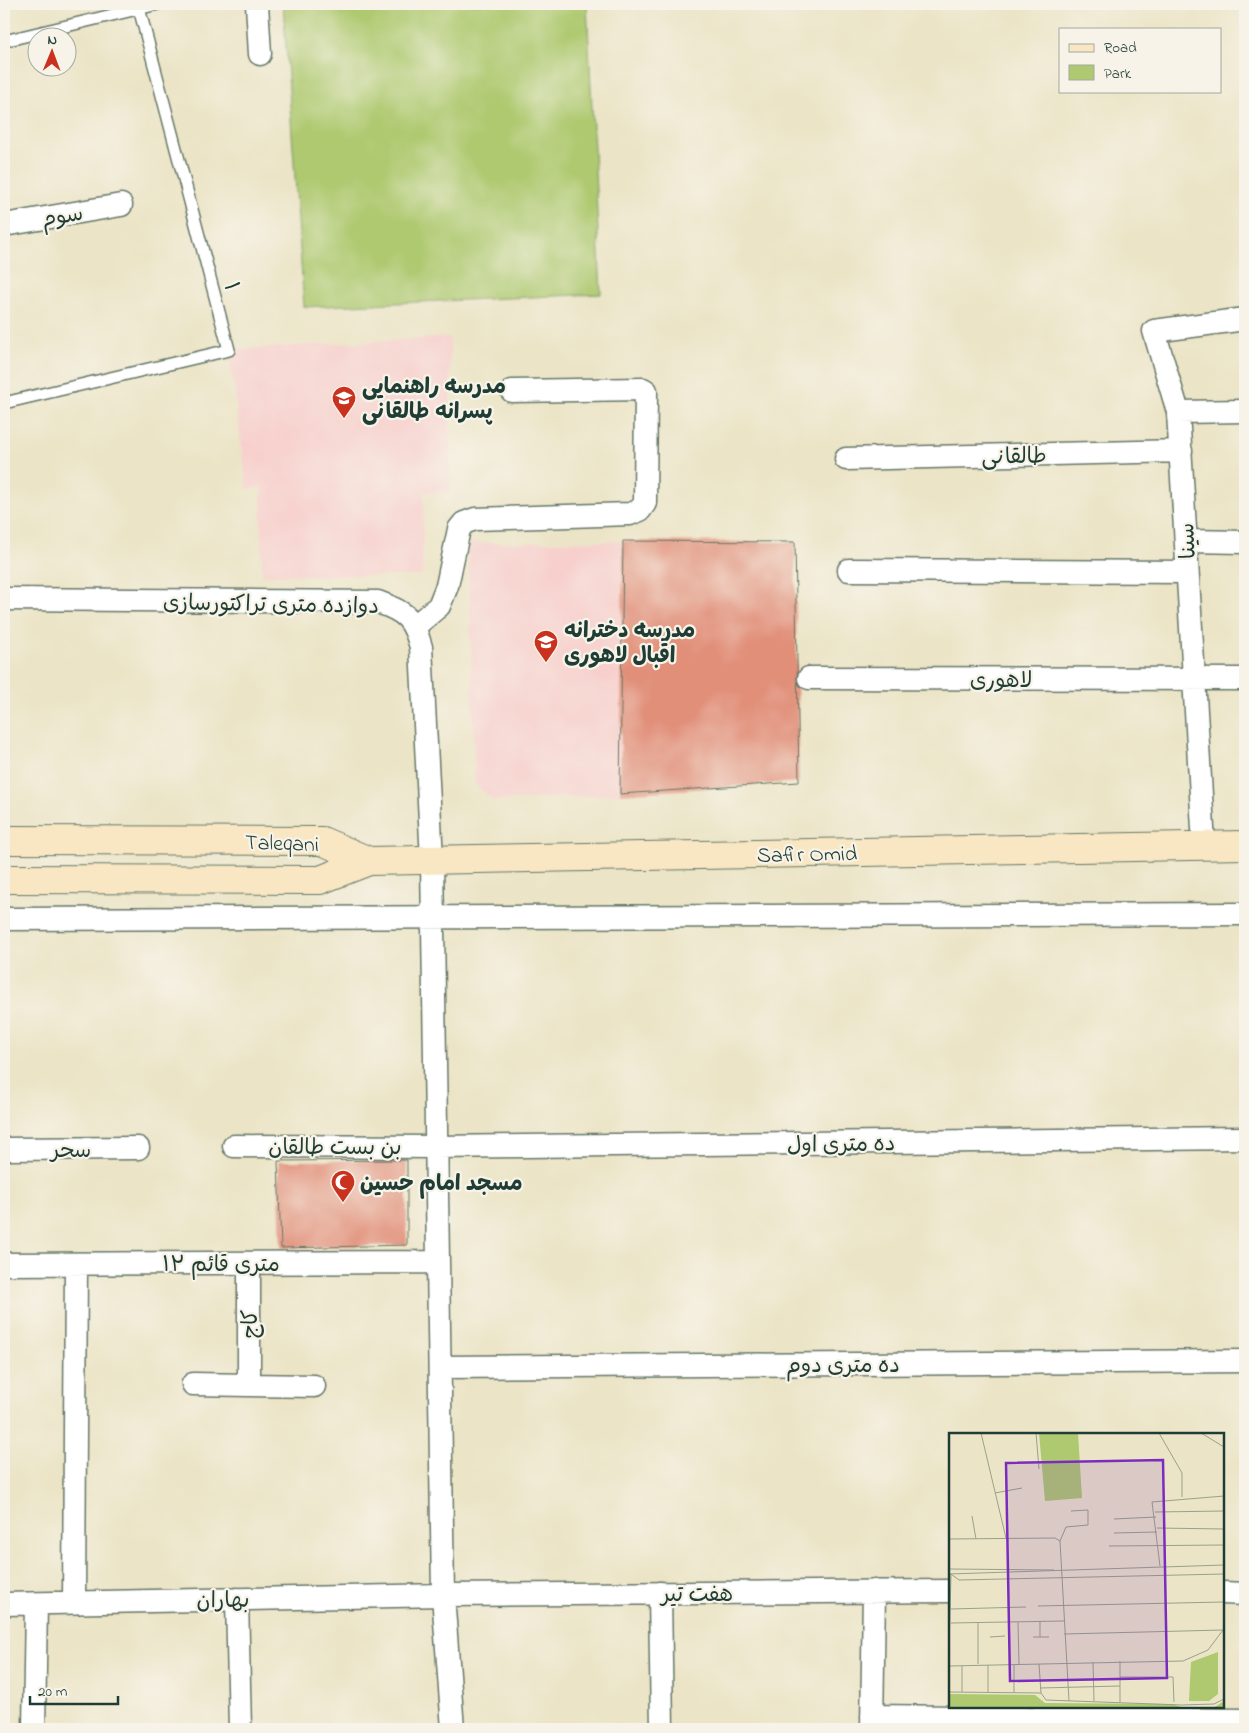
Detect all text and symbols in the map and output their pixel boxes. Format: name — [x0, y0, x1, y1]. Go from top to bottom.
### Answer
north arrow — [28, 28, 78, 78]
legend — [1059, 28, 1222, 92]
text: N — [47, 30, 57, 51]
text: Road — [1104, 37, 1137, 59]
text: Park — [1104, 63, 1132, 85]
street label: سوم — [39, 199, 86, 237]
street label: ‍۱ — [214, 279, 247, 295]
place label: مدرسه راهنمایی پسرانه طالقانی — [362, 372, 506, 429]
school or university icon: مدرسه راهنمایی پسرانه طالقانی — [331, 385, 357, 419]
street label: طالقانی — [981, 441, 1047, 475]
street label: سینا — [1172, 522, 1206, 560]
street label: دوازده متری تراکتورسازی — [163, 588, 379, 624]
place label: مدرسه دخترانه اقبال لاهوری — [564, 616, 695, 673]
school or university icon: مدرسه دخترانه اقبال لاهوری — [533, 629, 559, 663]
street label: لاهوری — [970, 666, 1032, 698]
street label: Taleqani — [244, 828, 319, 862]
street label: Safir Omid — [757, 839, 857, 873]
street label: ده متری اول — [787, 1129, 896, 1163]
street label: بن بست طالقان — [268, 1133, 402, 1165]
street label: سحر — [49, 1136, 91, 1168]
mosque icon: مسجد امام حسین — [330, 1169, 356, 1203]
place label: مسجد امام حسین — [360, 1169, 522, 1201]
street label: ۱۲ متری قائم — [162, 1250, 280, 1282]
street label: کاج — [236, 1310, 268, 1338]
street label: ده متری دوم — [786, 1351, 900, 1383]
inset map — [949, 1433, 1224, 1708]
street label: هفت تیر — [659, 1580, 733, 1612]
street label: بهاران — [196, 1586, 250, 1618]
scale bar — [30, 1673, 118, 1705]
text: 20 m — [38, 1681, 68, 1703]

